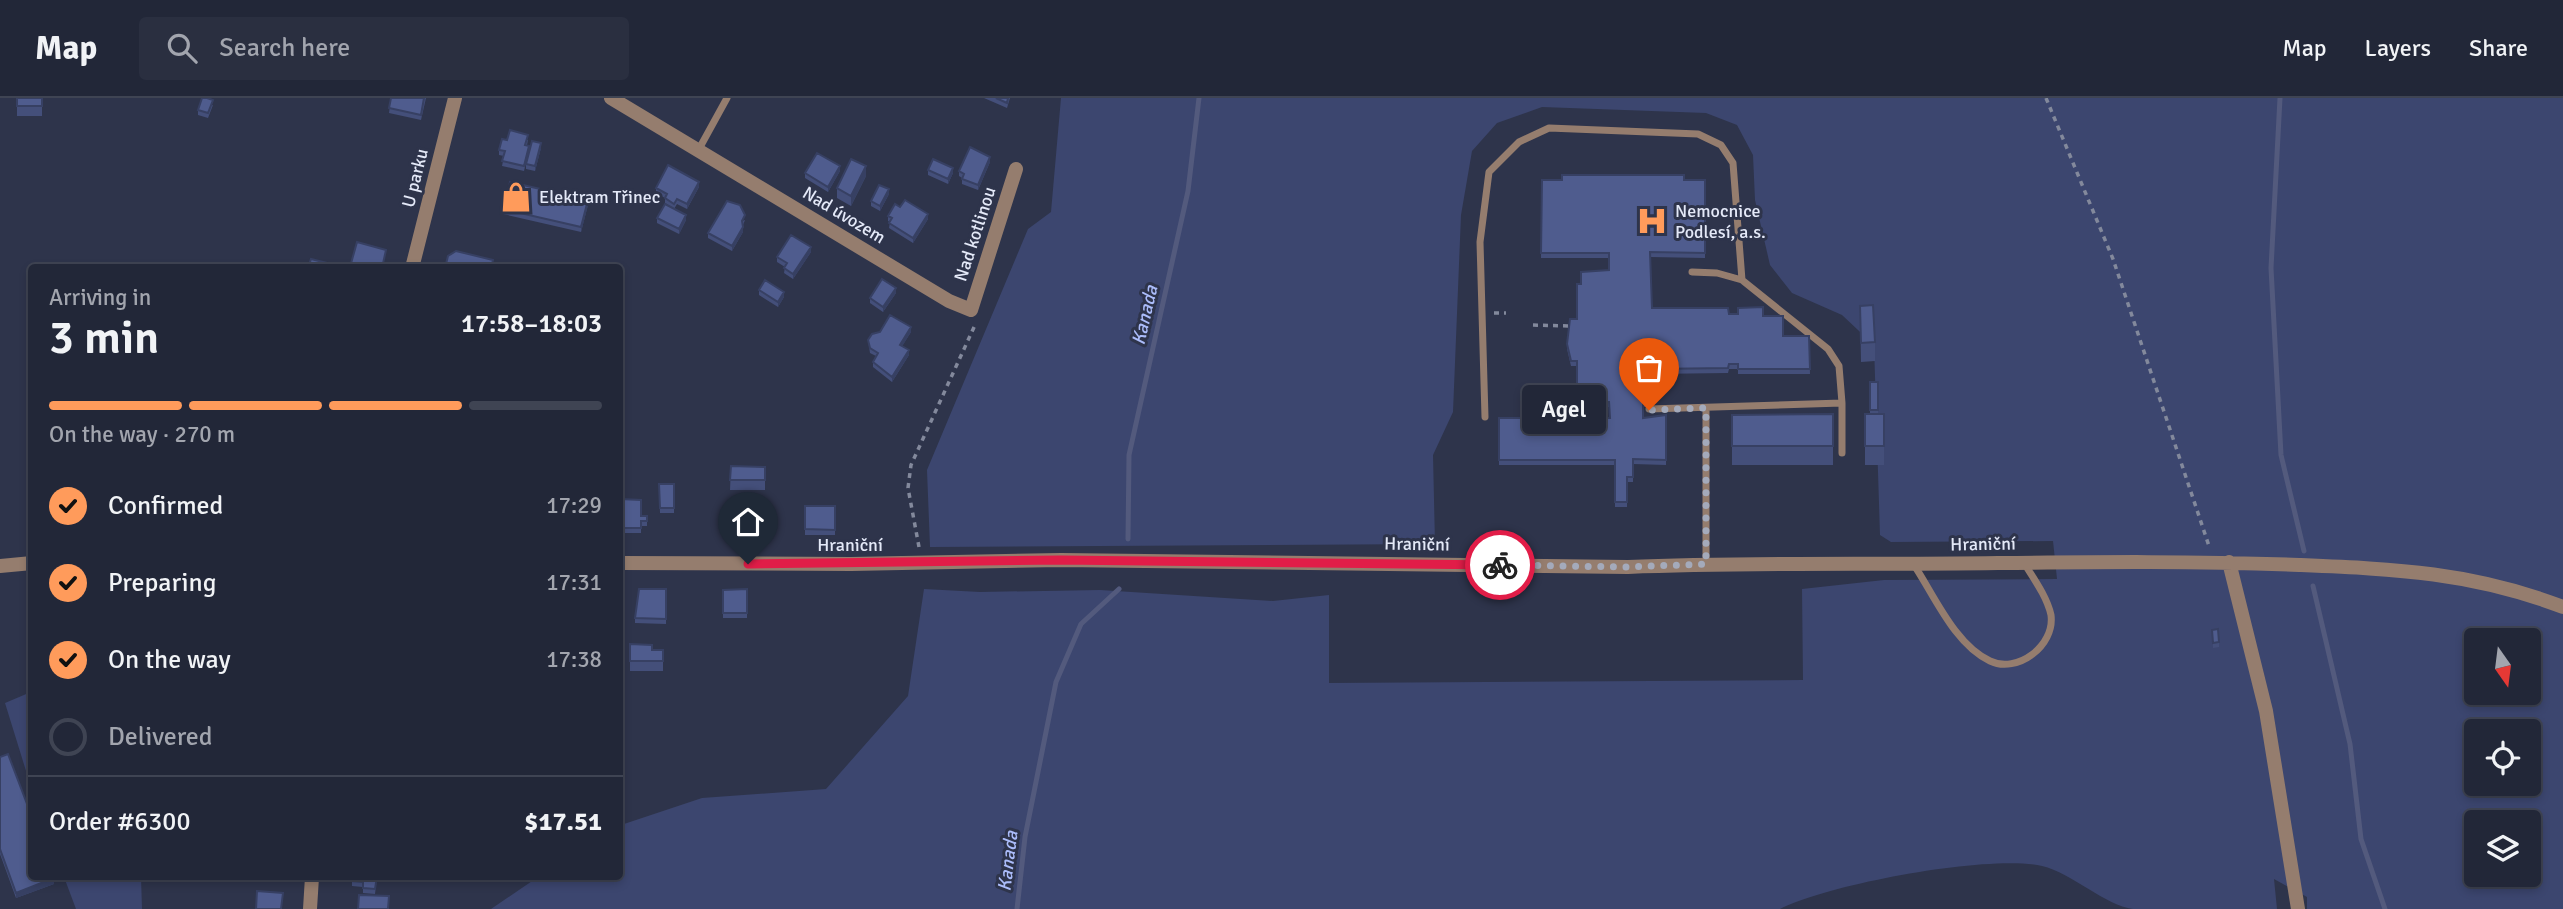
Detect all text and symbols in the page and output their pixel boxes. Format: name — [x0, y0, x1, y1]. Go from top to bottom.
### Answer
search box — [139, 17, 629, 80]
text: Map — [35, 28, 97, 69]
icon: search — [163, 29, 201, 67]
text: Search here — [219, 32, 350, 64]
text: Map — [2282, 33, 2327, 63]
text: Layers — [2365, 33, 2431, 63]
text: Share — [2469, 33, 2528, 63]
street label: U parku — [397, 146, 433, 210]
shop icon: Elektram Třinec — [499, 180, 533, 214]
street label: Nad úvozem — [799, 182, 889, 248]
street label: Nad kotlinou — [949, 184, 1001, 284]
place label: Elektram Třinec — [539, 186, 660, 208]
place label: Nemocnice Podlesí, a.s. — [1675, 200, 1766, 243]
hospital icon: Nemocnice Podlesí, a.s. — [1635, 204, 1669, 238]
water label: Kanada — [1126, 282, 1164, 347]
text: Arriving in — [49, 283, 151, 312]
text: 17:58–18:03 — [461, 308, 602, 340]
text: 3 min — [49, 310, 159, 366]
pin — [1619, 338, 1679, 410]
icon: bag — [1630, 349, 1668, 387]
callout: Agel — [1523, 386, 1607, 434]
text: Agel — [1542, 395, 1586, 424]
text: On the way · 270 m — [49, 420, 235, 449]
icon: check — [49, 487, 87, 525]
text: Confirmed — [108, 490, 223, 522]
text: 17:29 — [546, 491, 602, 520]
pin — [718, 492, 778, 564]
icon: home — [729, 503, 767, 541]
courier — [1465, 530, 1535, 600]
street label: Hraniční — [1384, 532, 1450, 556]
street label: Hraniční — [1950, 532, 2016, 556]
street label: Hraniční — [817, 534, 883, 556]
icon: bike — [1481, 546, 1519, 584]
icon: check — [49, 564, 87, 602]
text: Preparing — [108, 567, 216, 599]
text: 17:31 — [546, 568, 602, 597]
north arrow — [2464, 628, 2541, 705]
map controls — [2464, 628, 2541, 887]
icon: check — [49, 641, 87, 679]
text: On the way — [108, 644, 231, 676]
text: 17:38 — [546, 645, 602, 674]
button: locate — [2464, 719, 2541, 796]
text: Delivered — [108, 721, 213, 753]
text: Order #6300 — [49, 806, 190, 838]
text: $17.51 — [524, 806, 602, 838]
button: layers — [2464, 810, 2541, 887]
water label: Kanada — [992, 828, 1024, 893]

